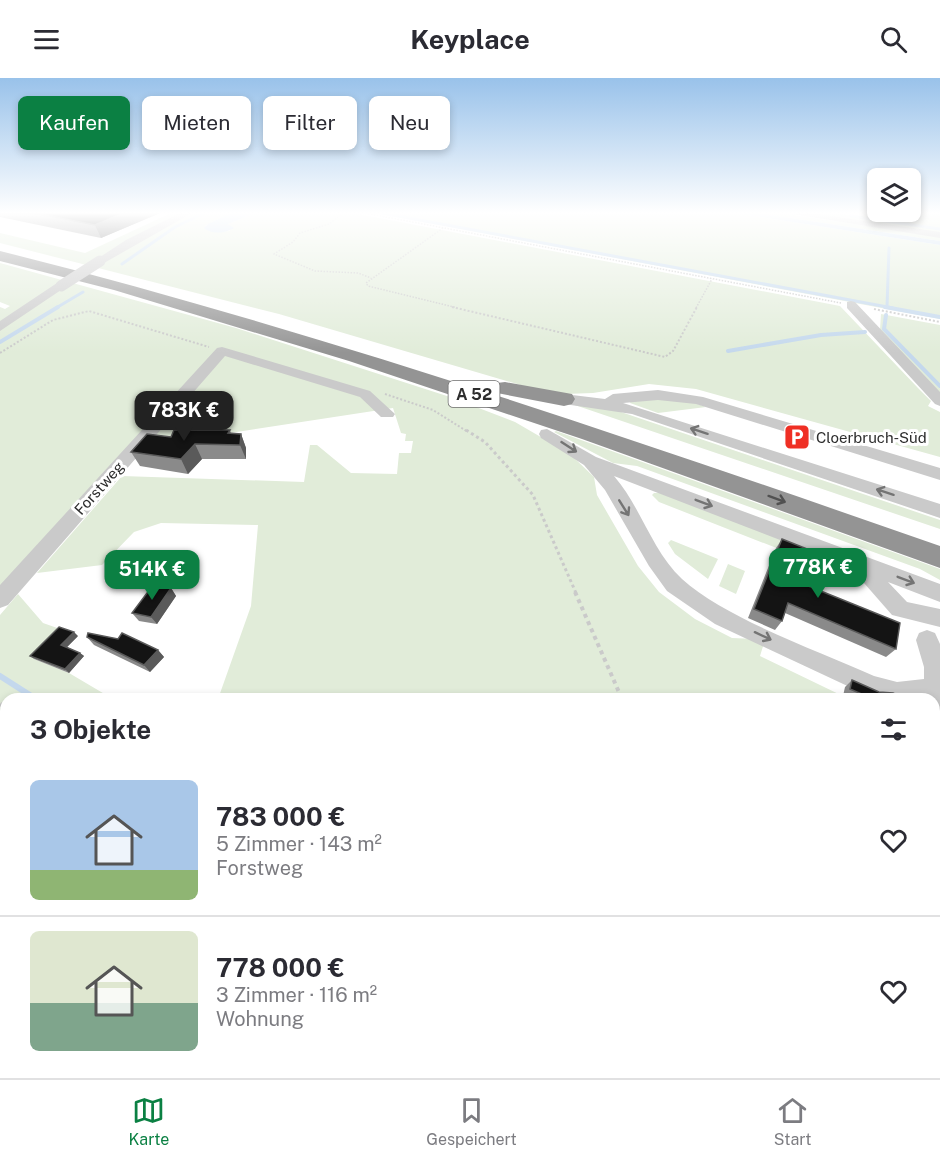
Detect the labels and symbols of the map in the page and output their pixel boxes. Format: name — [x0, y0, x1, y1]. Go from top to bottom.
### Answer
road number: A 52 — [448, 381, 500, 407]
pin: 783K € — [135, 391, 233, 442]
parking icon: Cloerbruch-Süd — [782, 422, 812, 452]
one-way arrow — [690, 425, 709, 436]
place label: Cloerbruch-Süd — [816, 429, 927, 446]
one-way arrow — [560, 441, 577, 453]
street label: Forstweg — [71, 458, 127, 518]
one-way arrow — [876, 486, 894, 497]
one-way arrow — [767, 494, 786, 505]
one-way arrow — [619, 499, 631, 516]
one-way arrow — [694, 499, 713, 510]
pin: 778K € — [769, 548, 867, 599]
pin: 514K € — [103, 550, 201, 601]
one-way arrow — [896, 575, 914, 586]
one-way arrow — [753, 631, 771, 643]

